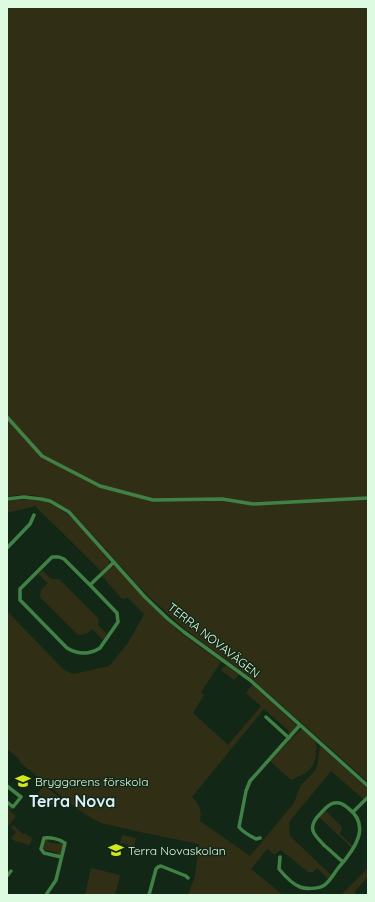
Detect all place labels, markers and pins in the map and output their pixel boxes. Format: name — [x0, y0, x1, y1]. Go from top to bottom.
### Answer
school or university icon: Bryggarens förskola — [14, 772, 32, 790]
place label: Bryggarens förskola — [35, 774, 149, 789]
school or university icon: Terra Novaskolan — [107, 841, 125, 859]
place label: Terra Novaskolan — [128, 843, 226, 858]

